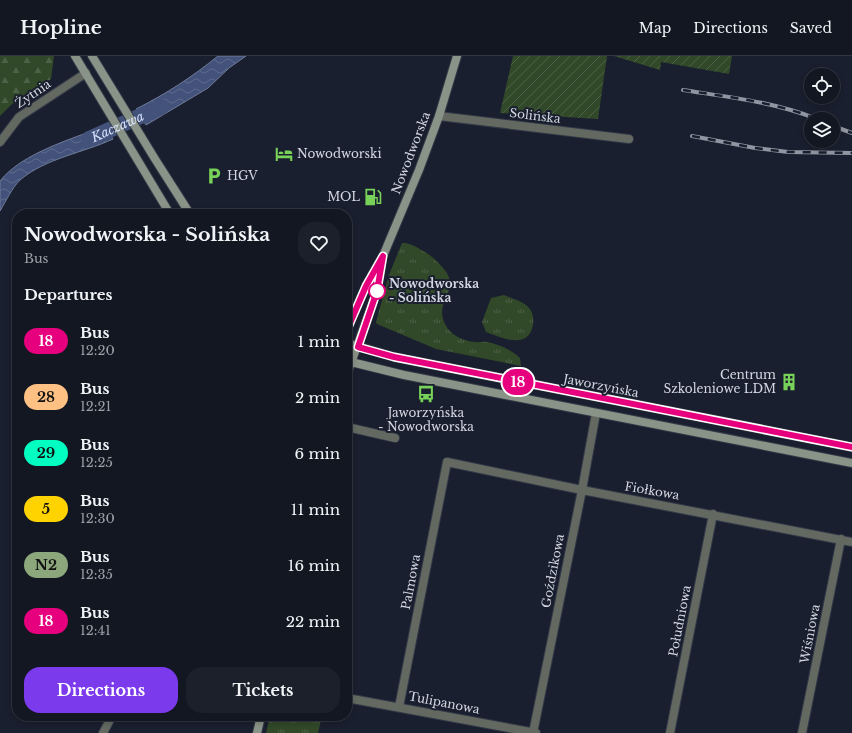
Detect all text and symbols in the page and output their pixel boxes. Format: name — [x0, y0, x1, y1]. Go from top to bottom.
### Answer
text: Hopline — [20, 16, 102, 39]
text: Map — [639, 19, 671, 37]
text: Directions — [693, 19, 768, 37]
text: Saved — [790, 19, 832, 37]
map controls — [804, 68, 840, 148]
button: locate — [804, 68, 840, 104]
street label: Żytnia — [11, 75, 54, 111]
street label: Solińska — [509, 105, 562, 126]
water label: Kaczawa — [87, 108, 147, 146]
street label: Nowodworska — [388, 109, 433, 196]
button: layers — [804, 112, 840, 148]
hotel icon: Nowodworski — [274, 144, 294, 164]
place label: Nowodworski — [297, 146, 381, 161]
parking icon: HGV — [204, 166, 224, 186]
place label: HGV — [227, 168, 258, 183]
fuel station icon: MOL — [363, 187, 383, 207]
place label: MOL — [327, 189, 360, 204]
button: heart — [298, 222, 340, 264]
text: Nowodworska - Solińska — [24, 223, 270, 246]
text: Bus — [24, 250, 49, 267]
place label: Nowodworska - Solińska — [389, 276, 479, 305]
marker: Nowodworska - Solińska — [368, 282, 386, 300]
text: Departures — [24, 285, 113, 304]
text: Bus — [80, 323, 110, 342]
text: 18 — [39, 332, 54, 350]
text: 1 min — [297, 332, 340, 351]
text: 12:20 — [80, 342, 115, 359]
place label: Centrum Szkoleniowe LDM — [664, 367, 776, 396]
line badge: 18 — [500, 369, 536, 395]
street label: Jaworzyńska — [560, 370, 640, 400]
building icon: Centrum Szkoleniowe LDM — [779, 372, 799, 392]
text: 18 — [511, 373, 526, 391]
text: Bus — [80, 379, 110, 398]
bus stop icon: Jaworzyńska - Nowodworska — [416, 384, 436, 404]
text: 28 — [37, 388, 55, 406]
text: 2 min — [295, 388, 340, 407]
text: 12:21 — [80, 398, 111, 415]
place label: Jaworzyńska - Nowodworska — [378, 405, 474, 434]
text: Bus — [80, 435, 110, 454]
text: 29 — [37, 444, 55, 462]
text: 6 min — [295, 444, 340, 463]
text: 12:25 — [80, 454, 113, 471]
street label: Fiołkowa — [624, 478, 681, 503]
text: Bus — [80, 491, 110, 510]
text: 5 — [42, 500, 50, 518]
text: 11 min — [291, 500, 340, 519]
text: 12:30 — [80, 510, 115, 527]
street label: Goździkowa — [538, 532, 567, 609]
text: Bus — [80, 547, 110, 566]
street label: Palmowa — [398, 553, 423, 611]
text: N2 — [35, 556, 57, 574]
text: 16 min — [288, 556, 340, 575]
text: 12:35 — [80, 566, 113, 583]
street label: Południowa — [665, 584, 694, 658]
text: Bus — [80, 603, 110, 622]
street label: Wiśniowa — [796, 603, 823, 666]
text: 18 — [39, 612, 54, 630]
text: 22 min — [286, 612, 340, 631]
text: 12:41 — [80, 622, 111, 639]
button: Directions — [24, 667, 178, 713]
button: Tickets — [186, 667, 340, 713]
street label: Tulipanowa — [407, 688, 481, 717]

